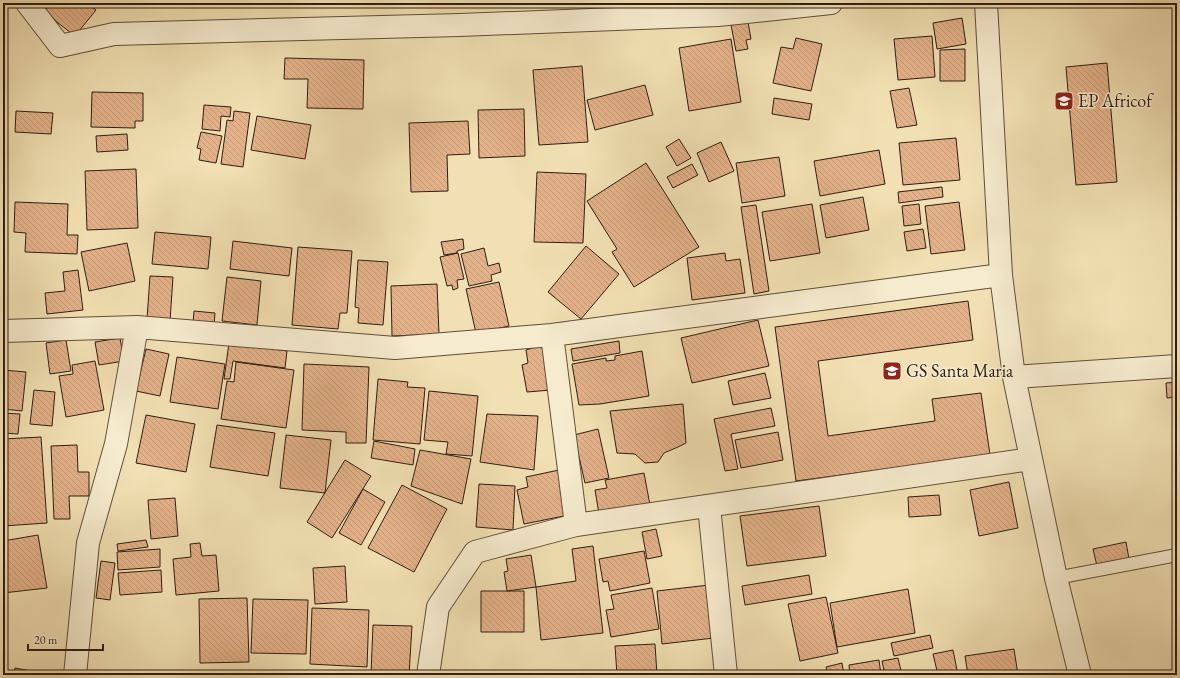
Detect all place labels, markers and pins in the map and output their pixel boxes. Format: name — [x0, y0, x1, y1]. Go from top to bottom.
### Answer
place label: EP Africof — [1078, 89, 1154, 112]
school or university icon: EP Africof — [1053, 90, 1075, 112]
place label: GS Santa Maria — [906, 359, 1014, 382]
school or university icon: GS Santa Maria — [881, 360, 903, 382]

